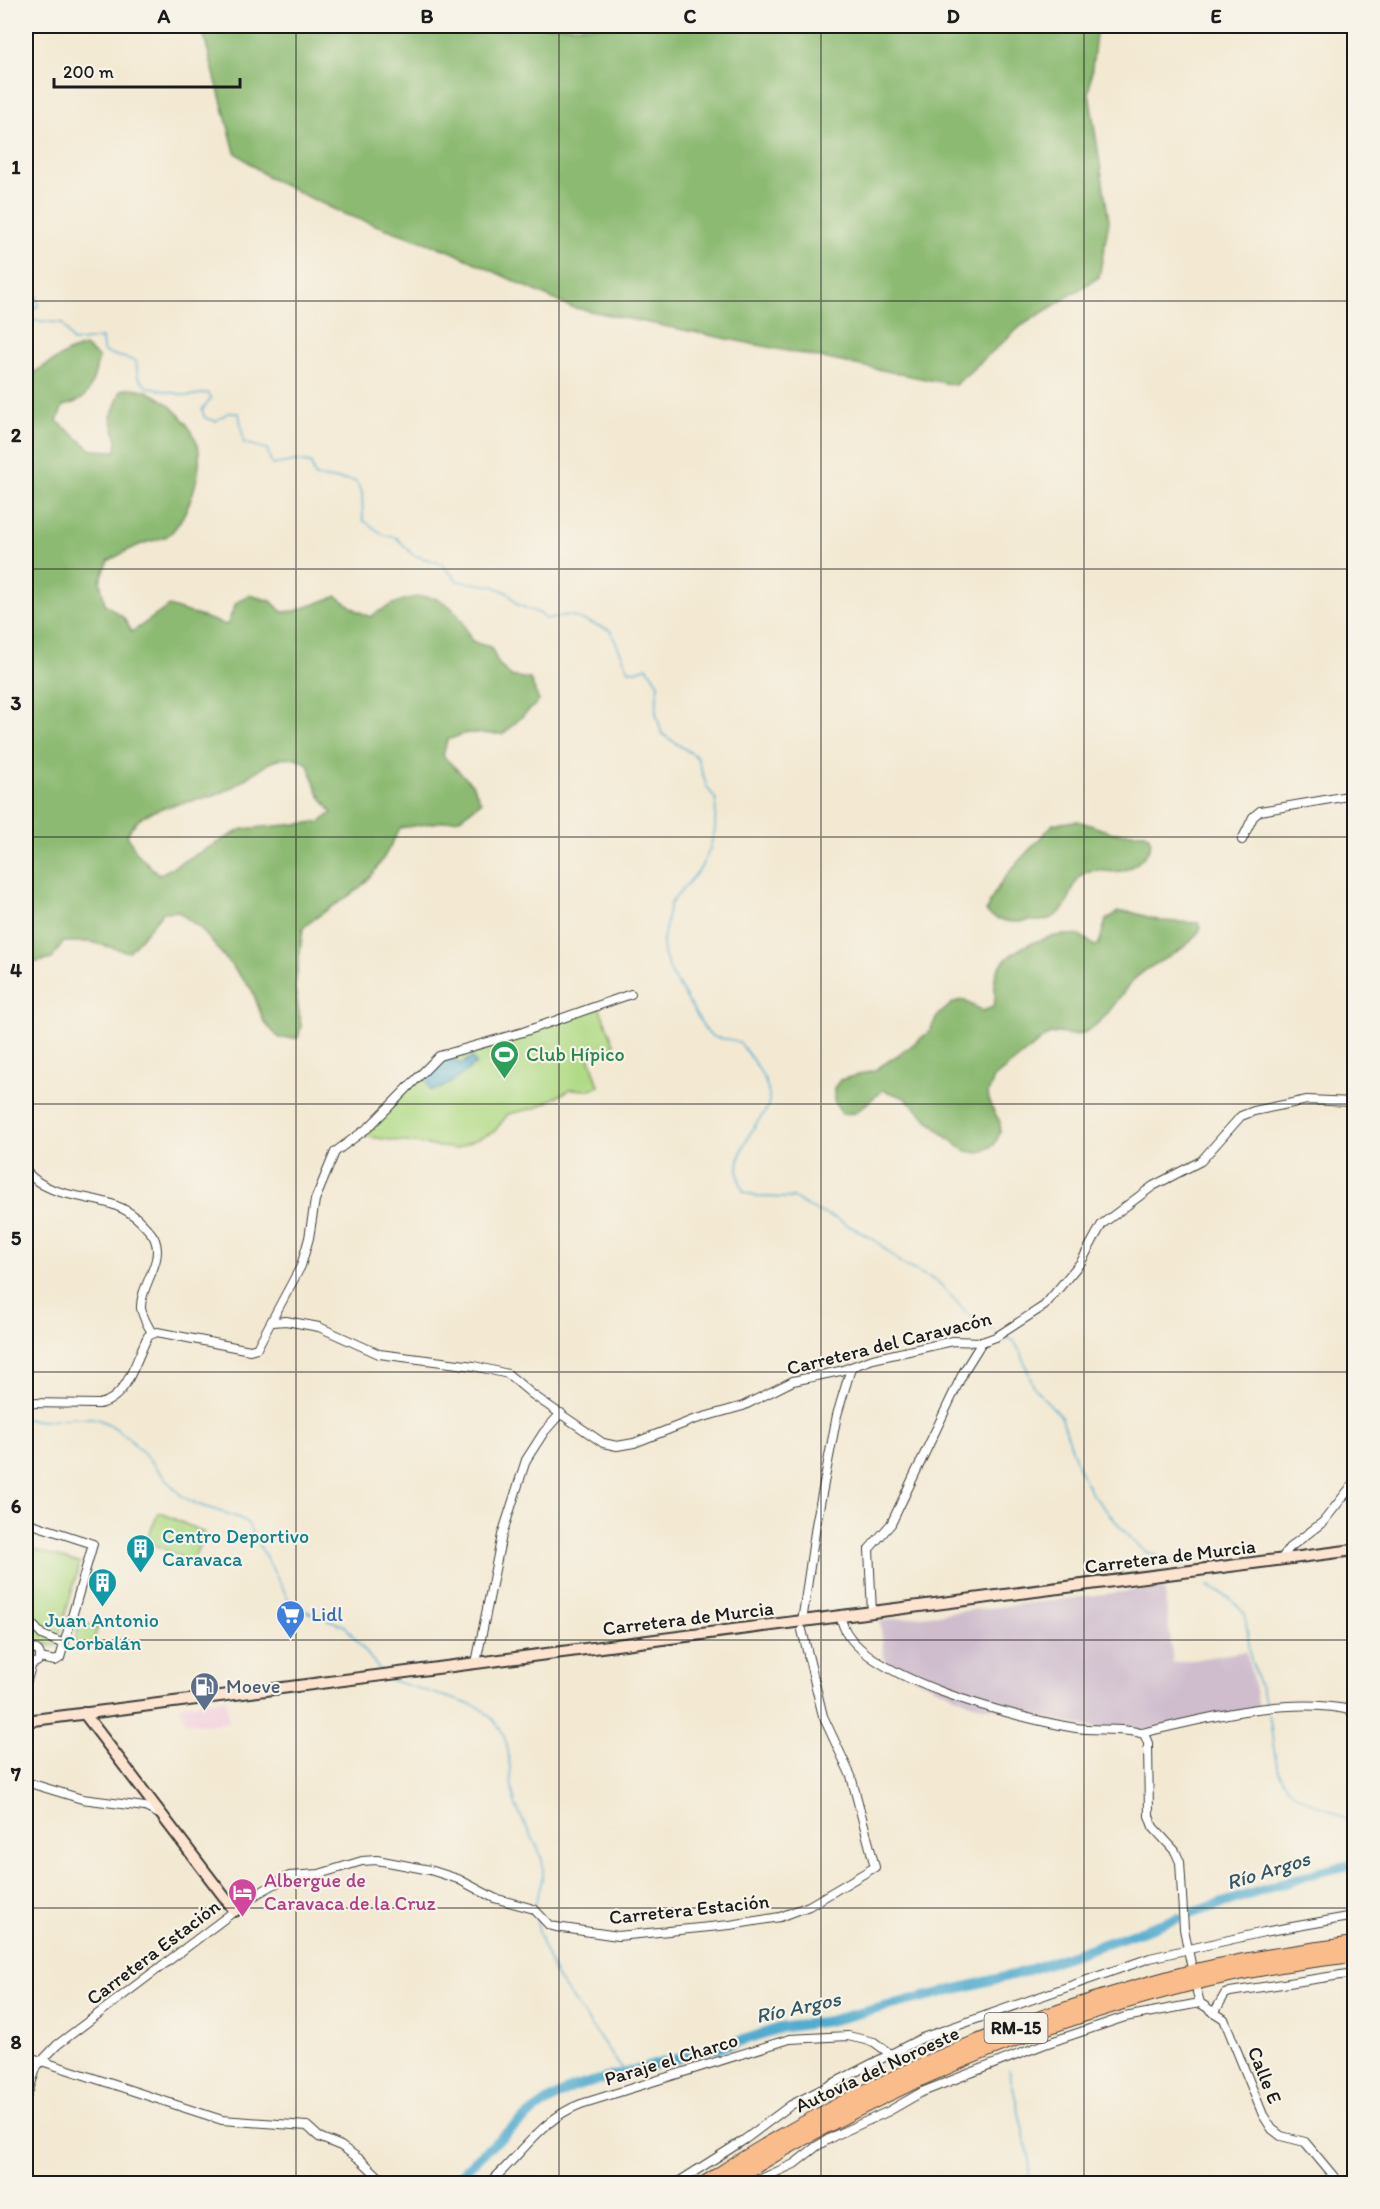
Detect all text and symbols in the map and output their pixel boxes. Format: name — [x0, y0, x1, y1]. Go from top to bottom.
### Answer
text: A — [157, 4, 171, 28]
text: B — [421, 4, 434, 28]
text: C — [684, 4, 697, 28]
text: D — [946, 4, 960, 28]
text: E — [1210, 4, 1222, 28]
scale bar — [54, 51, 240, 89]
text: 200 m — [63, 61, 114, 83]
text: 1 — [11, 155, 21, 179]
text: 2 — [11, 423, 22, 447]
text: 3 — [11, 691, 22, 715]
text: 4 — [10, 958, 22, 982]
sports icon: Club Hípico — [489, 1038, 521, 1080]
place label: Club Hípico — [526, 1042, 625, 1066]
text: 5 — [11, 1226, 22, 1250]
street label: Carretera del Caravacón — [784, 1306, 994, 1380]
text: 6 — [11, 1494, 22, 1518]
place label: Centro Deportivo Caravaca — [162, 1524, 309, 1571]
building icon: Centro Deportivo Caravaca — [125, 1532, 157, 1574]
street label: Carretera de Murcia — [1083, 1534, 1257, 1578]
building icon: Juan Antonio Corbalán — [86, 1566, 118, 1608]
street label: Carretera de Murcia — [601, 1596, 775, 1640]
supermarket icon: Lidl — [274, 1598, 306, 1640]
place label: Lidl — [311, 1602, 343, 1626]
place label: Juan Antonio Corbalán — [45, 1608, 159, 1655]
fuel station icon: Moeve — [189, 1670, 221, 1712]
place label: Moeve — [226, 1674, 280, 1698]
text: 7 — [10, 1762, 21, 1786]
water label: Río Argos — [1223, 1845, 1313, 1895]
place label: Albergue de Caravaca de la Cruz — [264, 1868, 436, 1915]
hotel icon: Albergue de Caravaca de la Cruz — [227, 1876, 259, 1918]
street label: Carretera Estación — [608, 1889, 771, 1929]
street label: Carretera Estación — [82, 1894, 225, 2010]
water label: Río Argos — [753, 1986, 843, 2028]
road number: RM-15 — [984, 2013, 1048, 2043]
street label: Autovía del Noroeste — [791, 2020, 963, 2118]
street label: Paraje el Charco — [601, 2027, 741, 2091]
text: 8 — [11, 2030, 22, 2054]
street label: Calle E — [1243, 2043, 1287, 2107]

